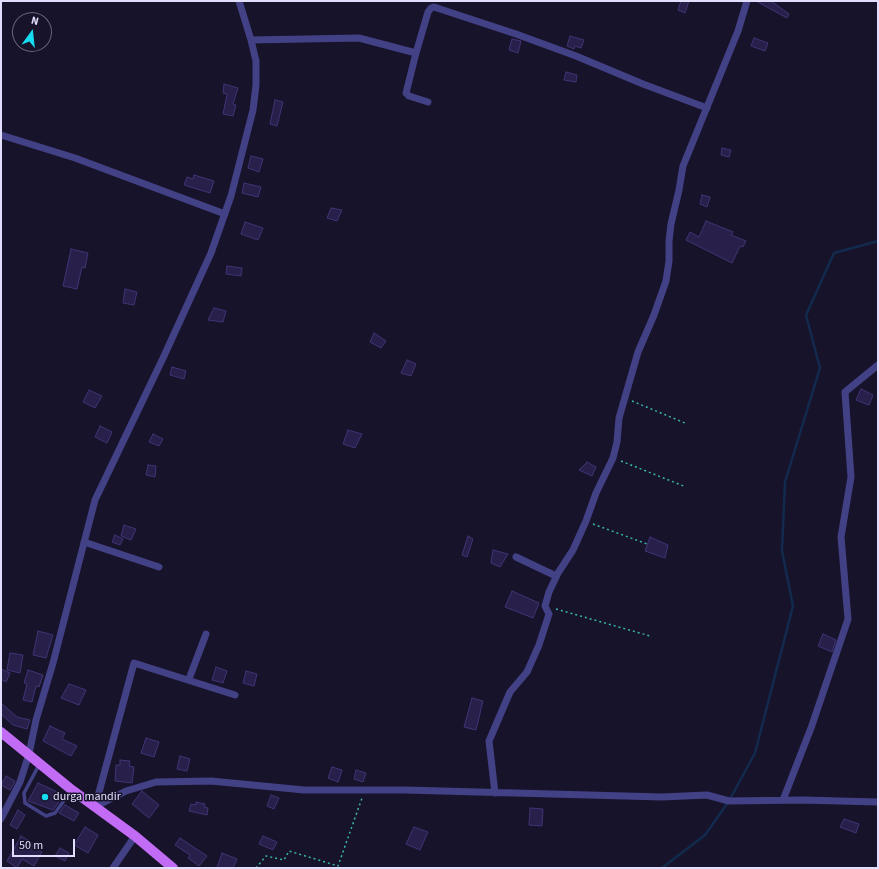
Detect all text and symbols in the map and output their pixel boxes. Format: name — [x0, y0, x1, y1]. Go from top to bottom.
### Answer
north arrow — [12, 12, 52, 52]
text: N — [29, 13, 40, 29]
place label: durga mandir — [53, 790, 121, 804]
marker: durga mandir — [40, 792, 50, 802]
scale bar — [14, 831, 77, 857]
text: 50 m — [19, 837, 43, 854]

